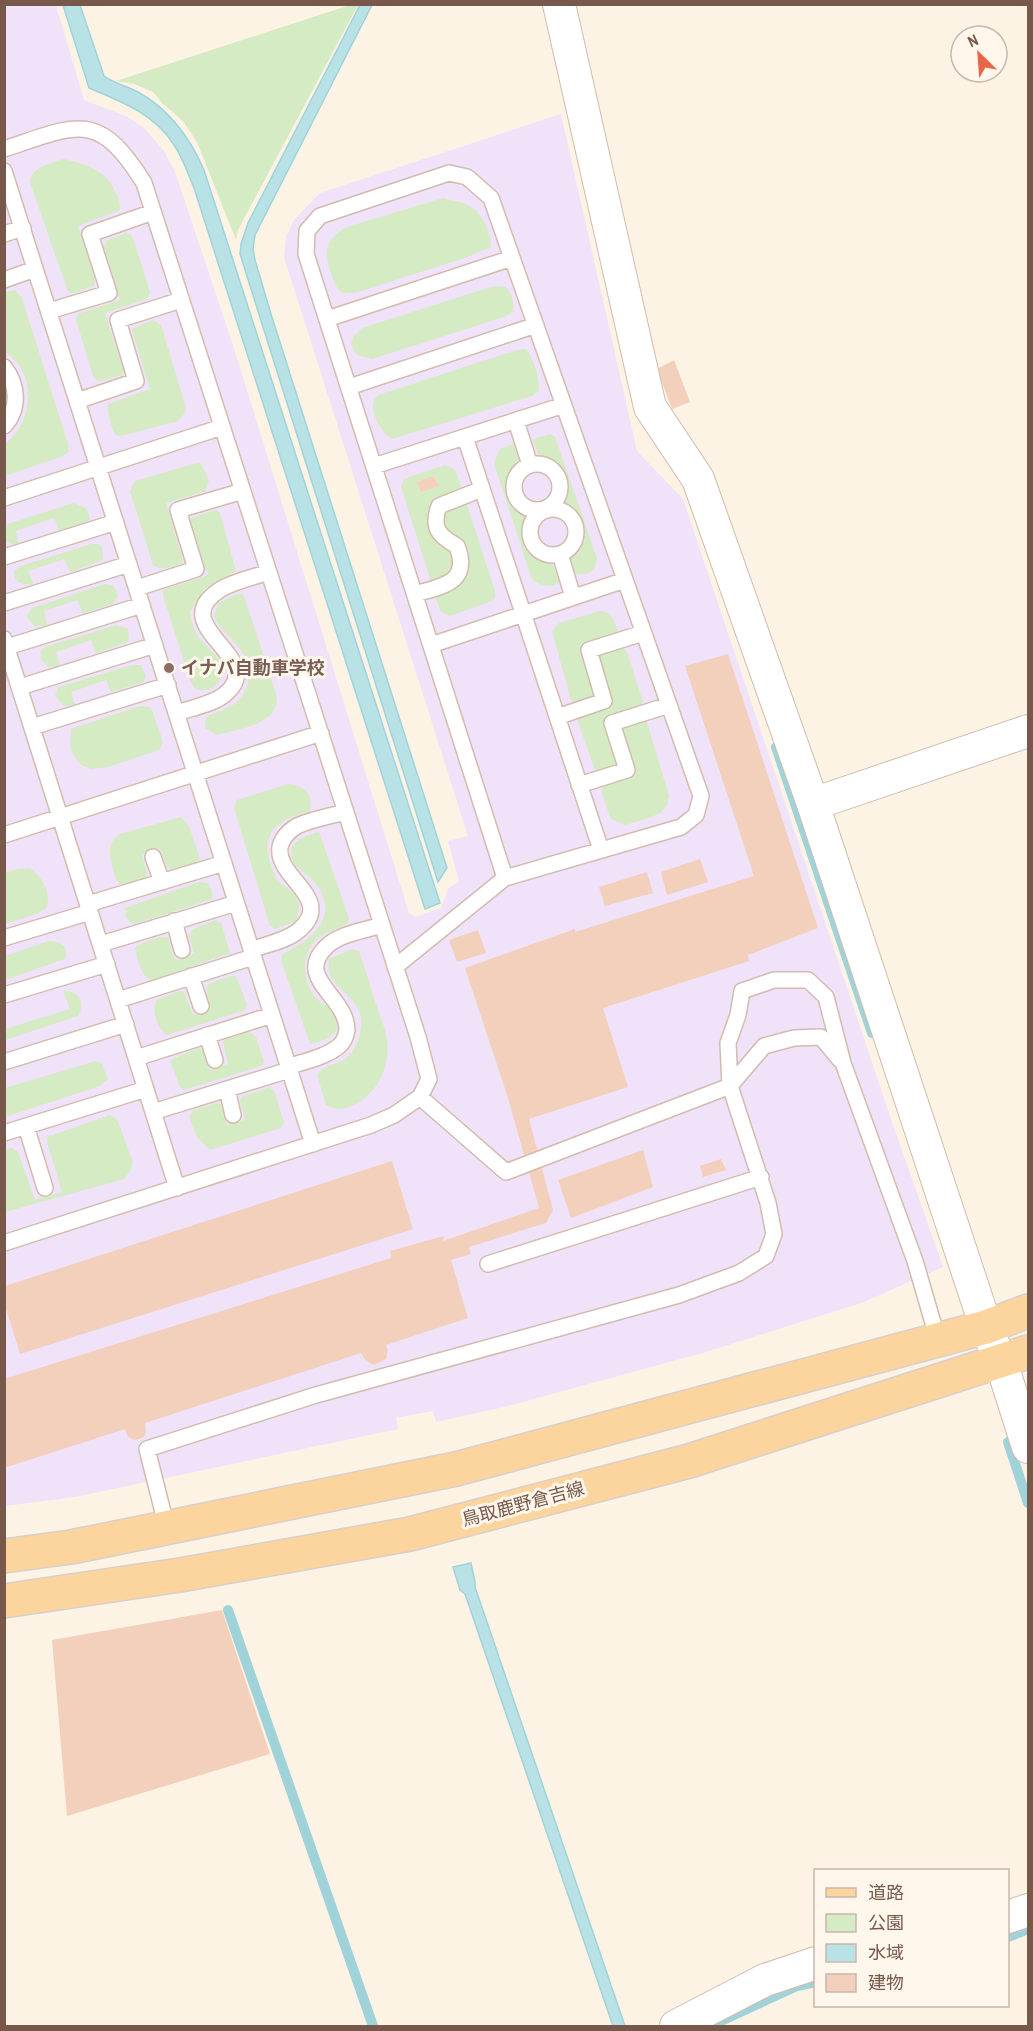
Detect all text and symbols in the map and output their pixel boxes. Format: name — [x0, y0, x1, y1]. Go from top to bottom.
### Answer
north arrow — [949, 24, 1009, 84]
text: N — [964, 28, 982, 52]
place label: イナバ自動車学校 — [181, 655, 325, 680]
marker: イナバ自動車学校 — [162, 661, 176, 675]
street label: 鳥取鹿野倉吉線 — [459, 1475, 587, 1532]
legend — [814, 1869, 1009, 2007]
text: 道路 — [868, 1880, 904, 1905]
text: 公園 — [868, 1910, 904, 1935]
text: 水域 — [868, 1940, 904, 1965]
text: 建物 — [868, 1970, 904, 1995]

